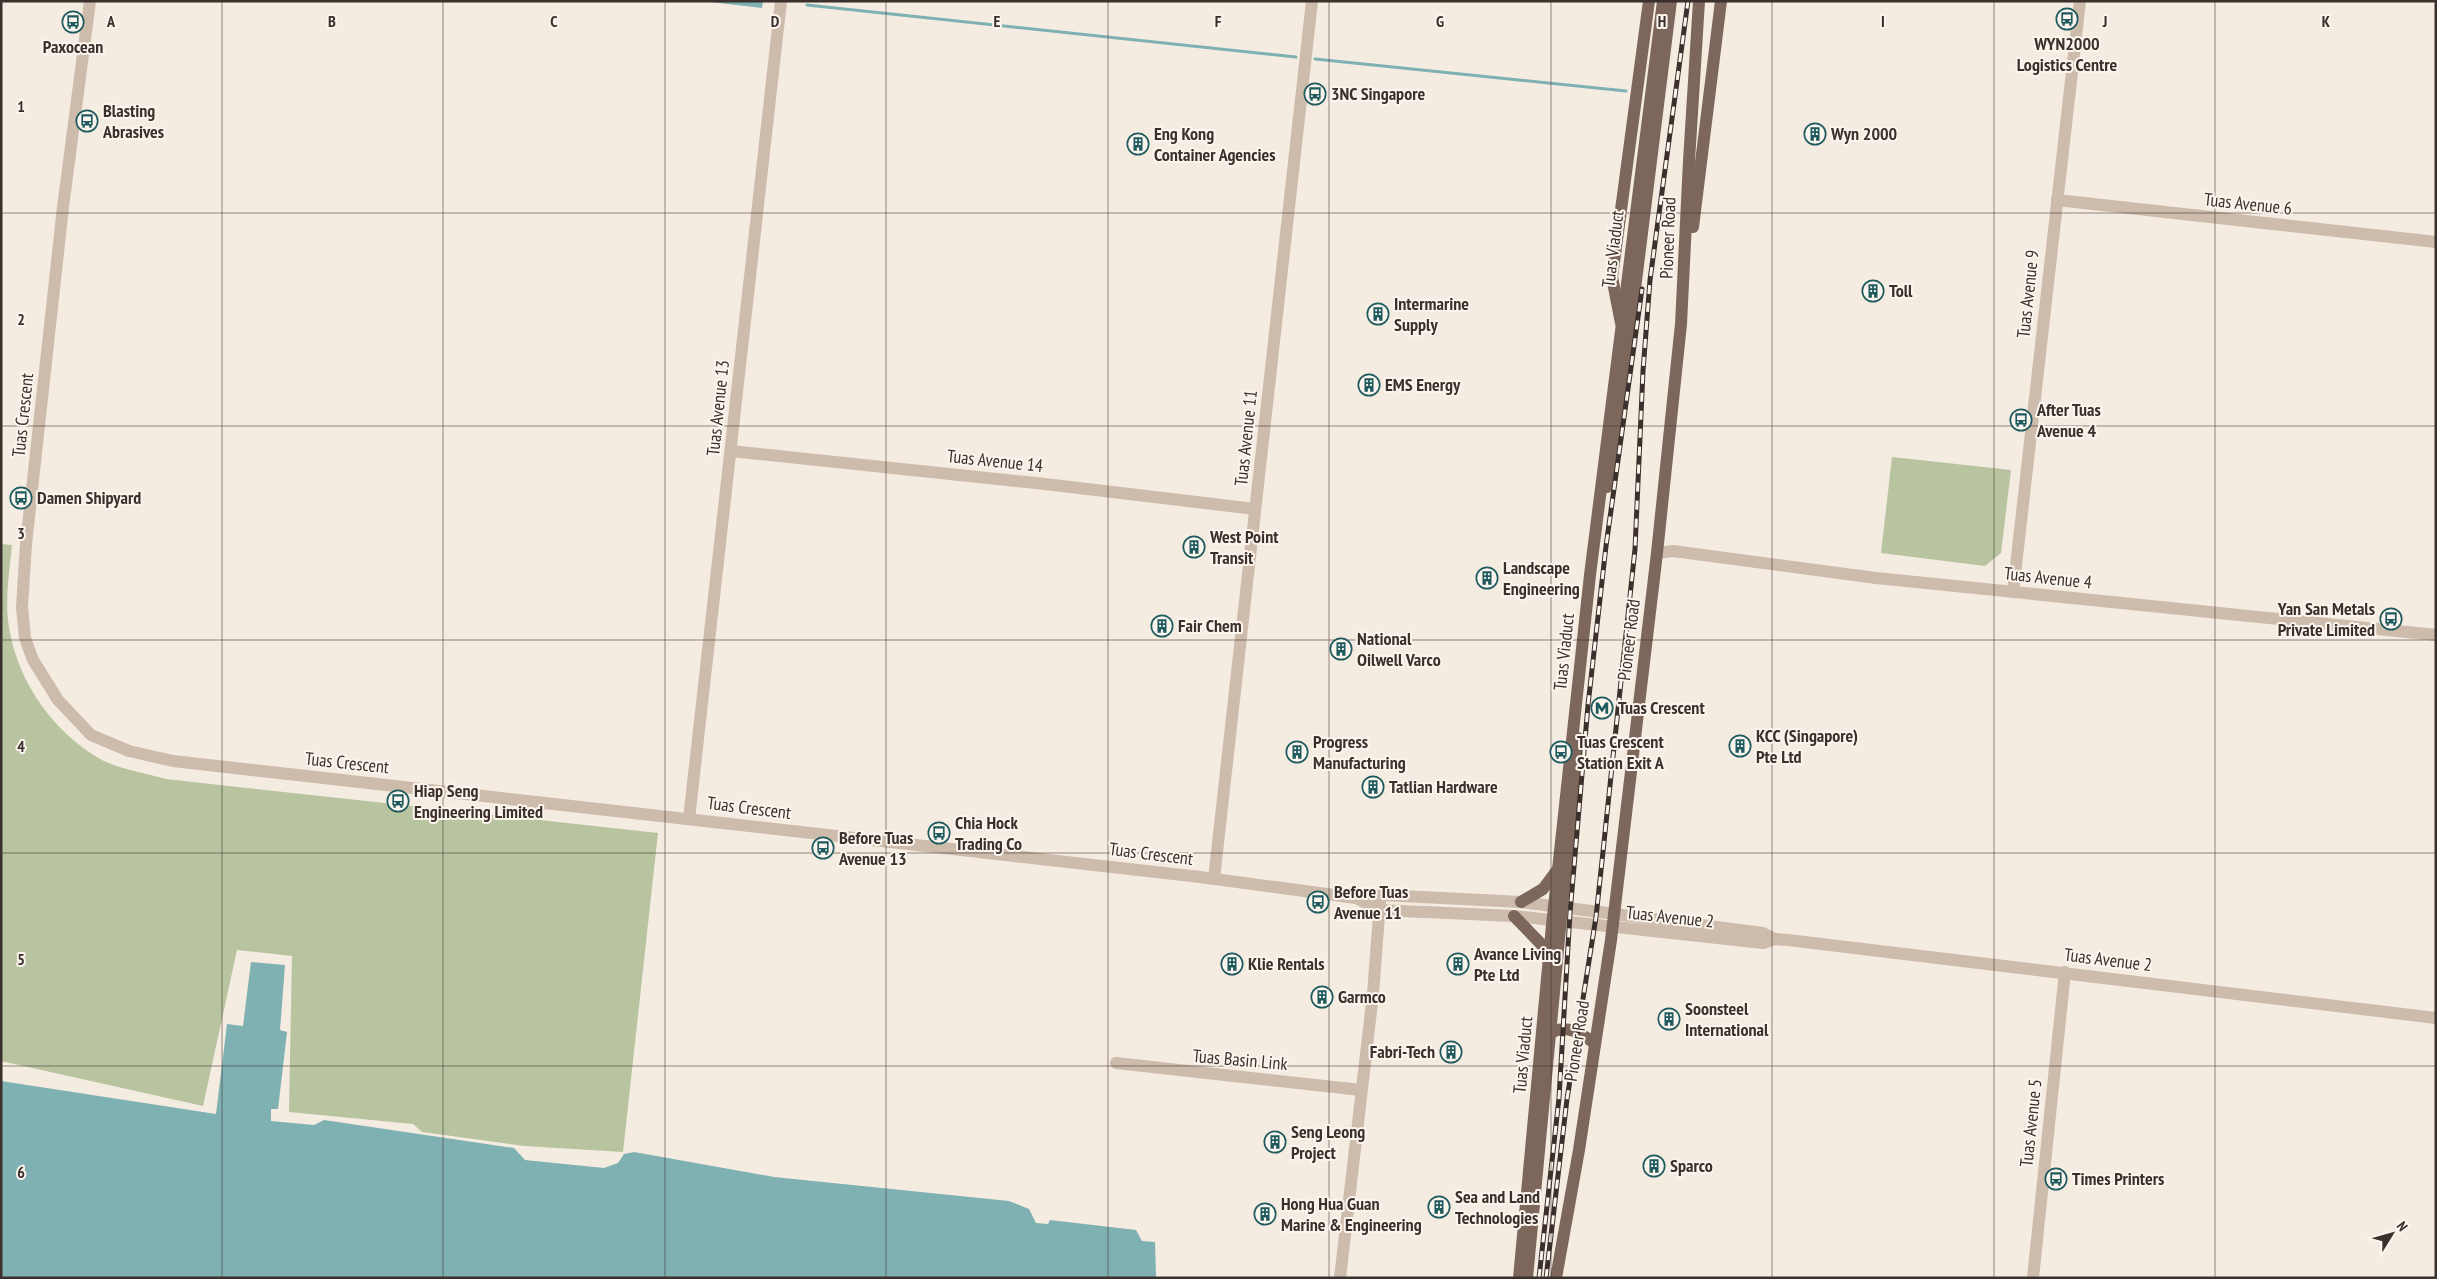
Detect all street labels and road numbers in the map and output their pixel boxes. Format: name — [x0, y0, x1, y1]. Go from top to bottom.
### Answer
street label: Tuas Avenue 6 — [2203, 187, 2293, 220]
street label: Pioneer Road — [1655, 197, 1680, 279]
street label: Tuas Viaduct — [1596, 209, 1629, 289]
street label: Tuas Avenue 9 — [2011, 249, 2044, 339]
street label: Tuas Avenue 13 — [701, 359, 734, 457]
street label: Tuas Crescent — [7, 372, 38, 458]
street label: Tuas Avenue 11 — [1229, 389, 1262, 487]
street label: Tuas Avenue 14 — [946, 444, 1044, 477]
street label: Tuas Avenue 4 — [2003, 561, 2093, 594]
street label: Pioneer Road — [1612, 598, 1645, 682]
street label: Tuas Viaduct — [1548, 612, 1579, 692]
street label: Tuas Crescent — [304, 747, 390, 778]
street label: Tuas Crescent — [706, 791, 792, 824]
street label: Tuas Crescent — [1108, 837, 1194, 870]
street label: Tuas Avenue 2 — [1625, 900, 1715, 933]
street label: Tuas Avenue 2 — [2063, 943, 2153, 976]
street label: Pioneer Road — [1559, 999, 1594, 1083]
street label: Tuas Viaduct — [1508, 1015, 1537, 1095]
street label: Tuas Basin Link — [1192, 1044, 1288, 1075]
street label: Tuas Avenue 5 — [2014, 1078, 2047, 1168]

